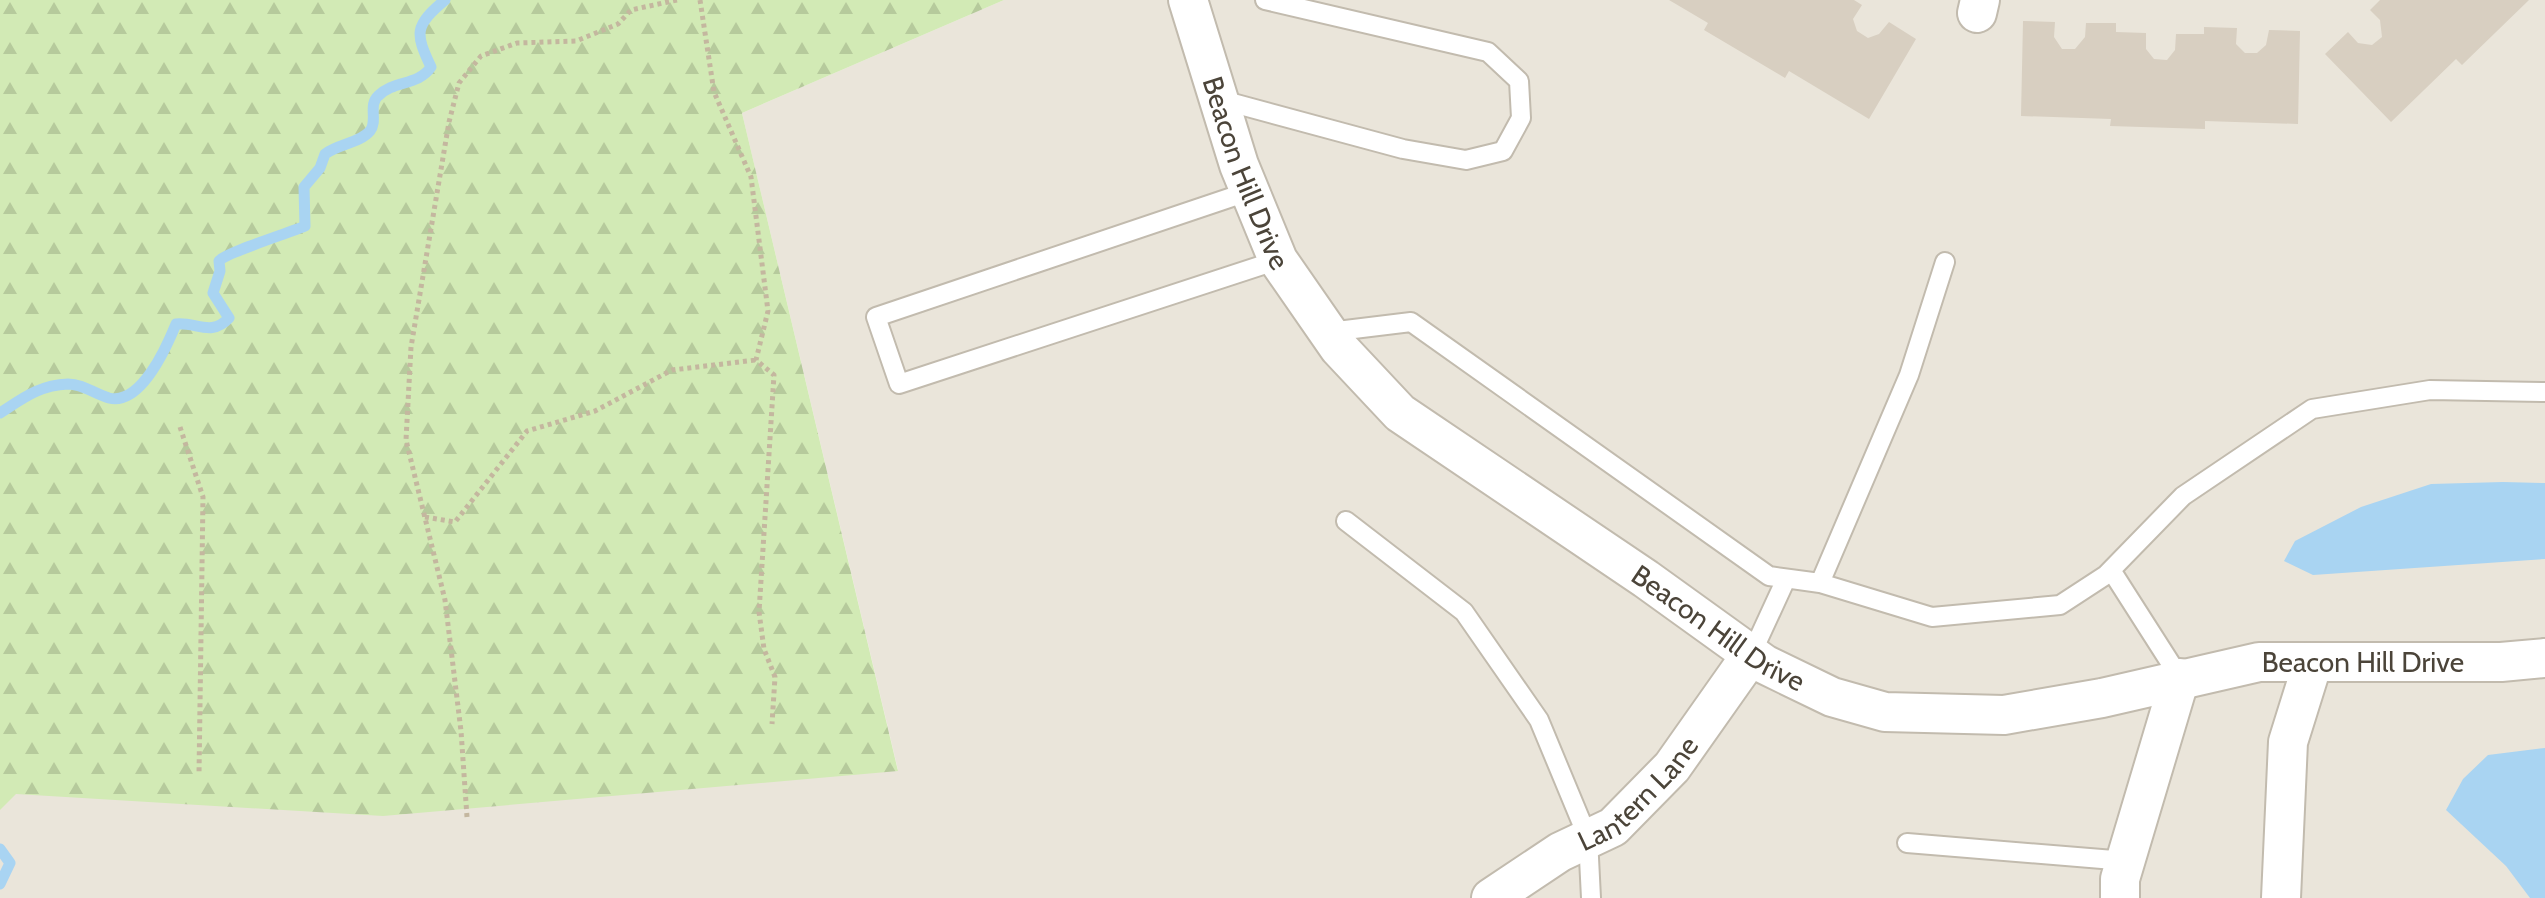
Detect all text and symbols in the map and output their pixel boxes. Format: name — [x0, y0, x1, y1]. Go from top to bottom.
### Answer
street label: Beacon Hill Drive — [1196, 72, 1296, 276]
street label: Beacon Hill Drive — [1625, 557, 1810, 698]
street label: Beacon Hill Drive — [2262, 645, 2464, 679]
street label: Lantern Lane — [1572, 730, 1705, 858]

